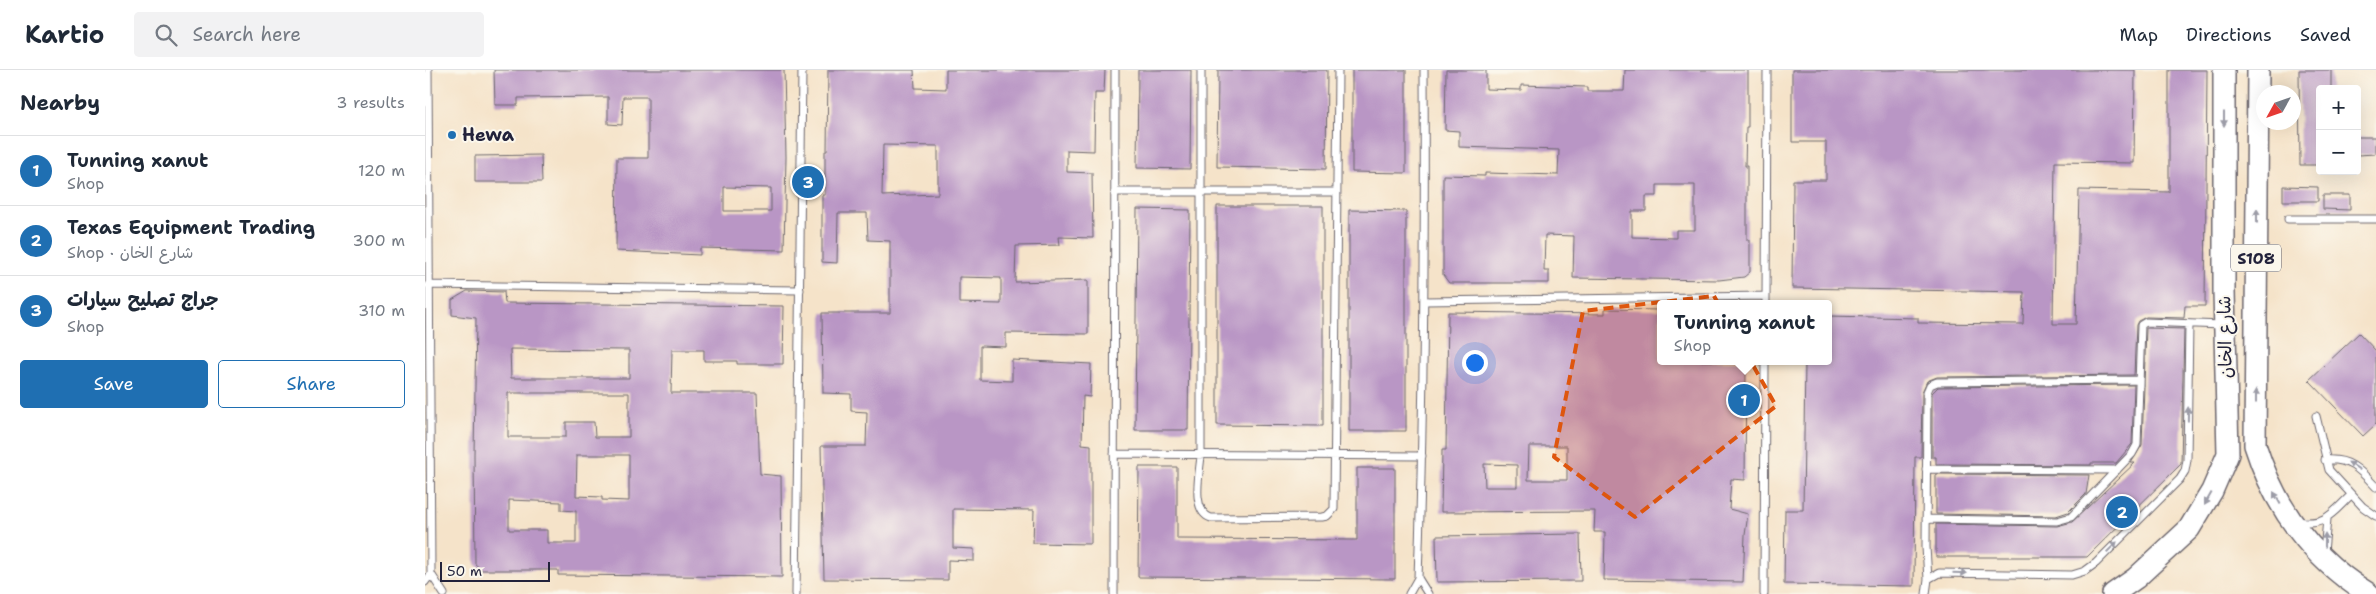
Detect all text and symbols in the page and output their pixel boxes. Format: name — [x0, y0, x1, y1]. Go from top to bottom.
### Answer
search box — [134, 12, 484, 57]
text: Kartio — [25, 19, 104, 51]
icon: search — [152, 21, 180, 49]
text: Search here — [192, 22, 301, 47]
text: Map — [2120, 23, 2158, 47]
text: Directions — [2186, 23, 2272, 47]
text: Saved — [2300, 23, 2351, 47]
north arrow — [2256, 85, 2301, 130]
map controls — [2316, 85, 2361, 175]
button: + — [2316, 85, 2361, 130]
text: Nearby — [20, 89, 100, 117]
text: 3 results — [336, 92, 405, 113]
one-way arrow — [2220, 111, 2228, 127]
place label: Hewa — [462, 123, 515, 147]
marker: Hewa — [446, 129, 458, 141]
button: − — [2316, 130, 2361, 175]
text: Tunning xanut — [67, 148, 208, 173]
text: 1 — [32, 160, 40, 181]
text: 120 m — [358, 160, 405, 181]
pin: 3 — [792, 163, 824, 201]
text: Shop — [67, 173, 104, 194]
one-way arrow — [2253, 208, 2261, 224]
text: Texas Equipment Trading — [67, 215, 315, 240]
text: 2 — [30, 230, 42, 251]
text: 300 m — [353, 230, 405, 251]
text: Shop · شارع الخان — [67, 242, 193, 263]
road number: S108 — [2231, 244, 2281, 272]
text: جراج تصليح سيارات — [67, 287, 218, 312]
street label: شارع الخان — [2212, 295, 2238, 379]
text: 3 — [30, 300, 42, 321]
text: 310 m — [358, 300, 405, 321]
popup — [1657, 300, 1832, 365]
text: Tunning xanut — [1674, 310, 1815, 335]
text: Shop — [67, 316, 104, 337]
text: Shop — [1674, 335, 1711, 356]
your location — [1462, 350, 1488, 376]
button: Save — [20, 360, 208, 408]
button: Share — [218, 360, 405, 408]
pin: 1 — [1728, 381, 1760, 419]
one-way arrow — [2252, 388, 2260, 404]
one-way arrow — [2184, 406, 2192, 422]
one-way arrow — [2347, 462, 2361, 471]
one-way arrow — [2273, 490, 2281, 505]
one-way arrow — [2204, 492, 2213, 505]
pin: 2 — [2106, 493, 2138, 531]
one-way arrow — [2321, 531, 2329, 547]
one-way arrow — [2106, 541, 2118, 553]
scale bar — [440, 559, 550, 582]
text: 50 m — [447, 562, 482, 580]
one-way arrow — [1952, 569, 1968, 577]

